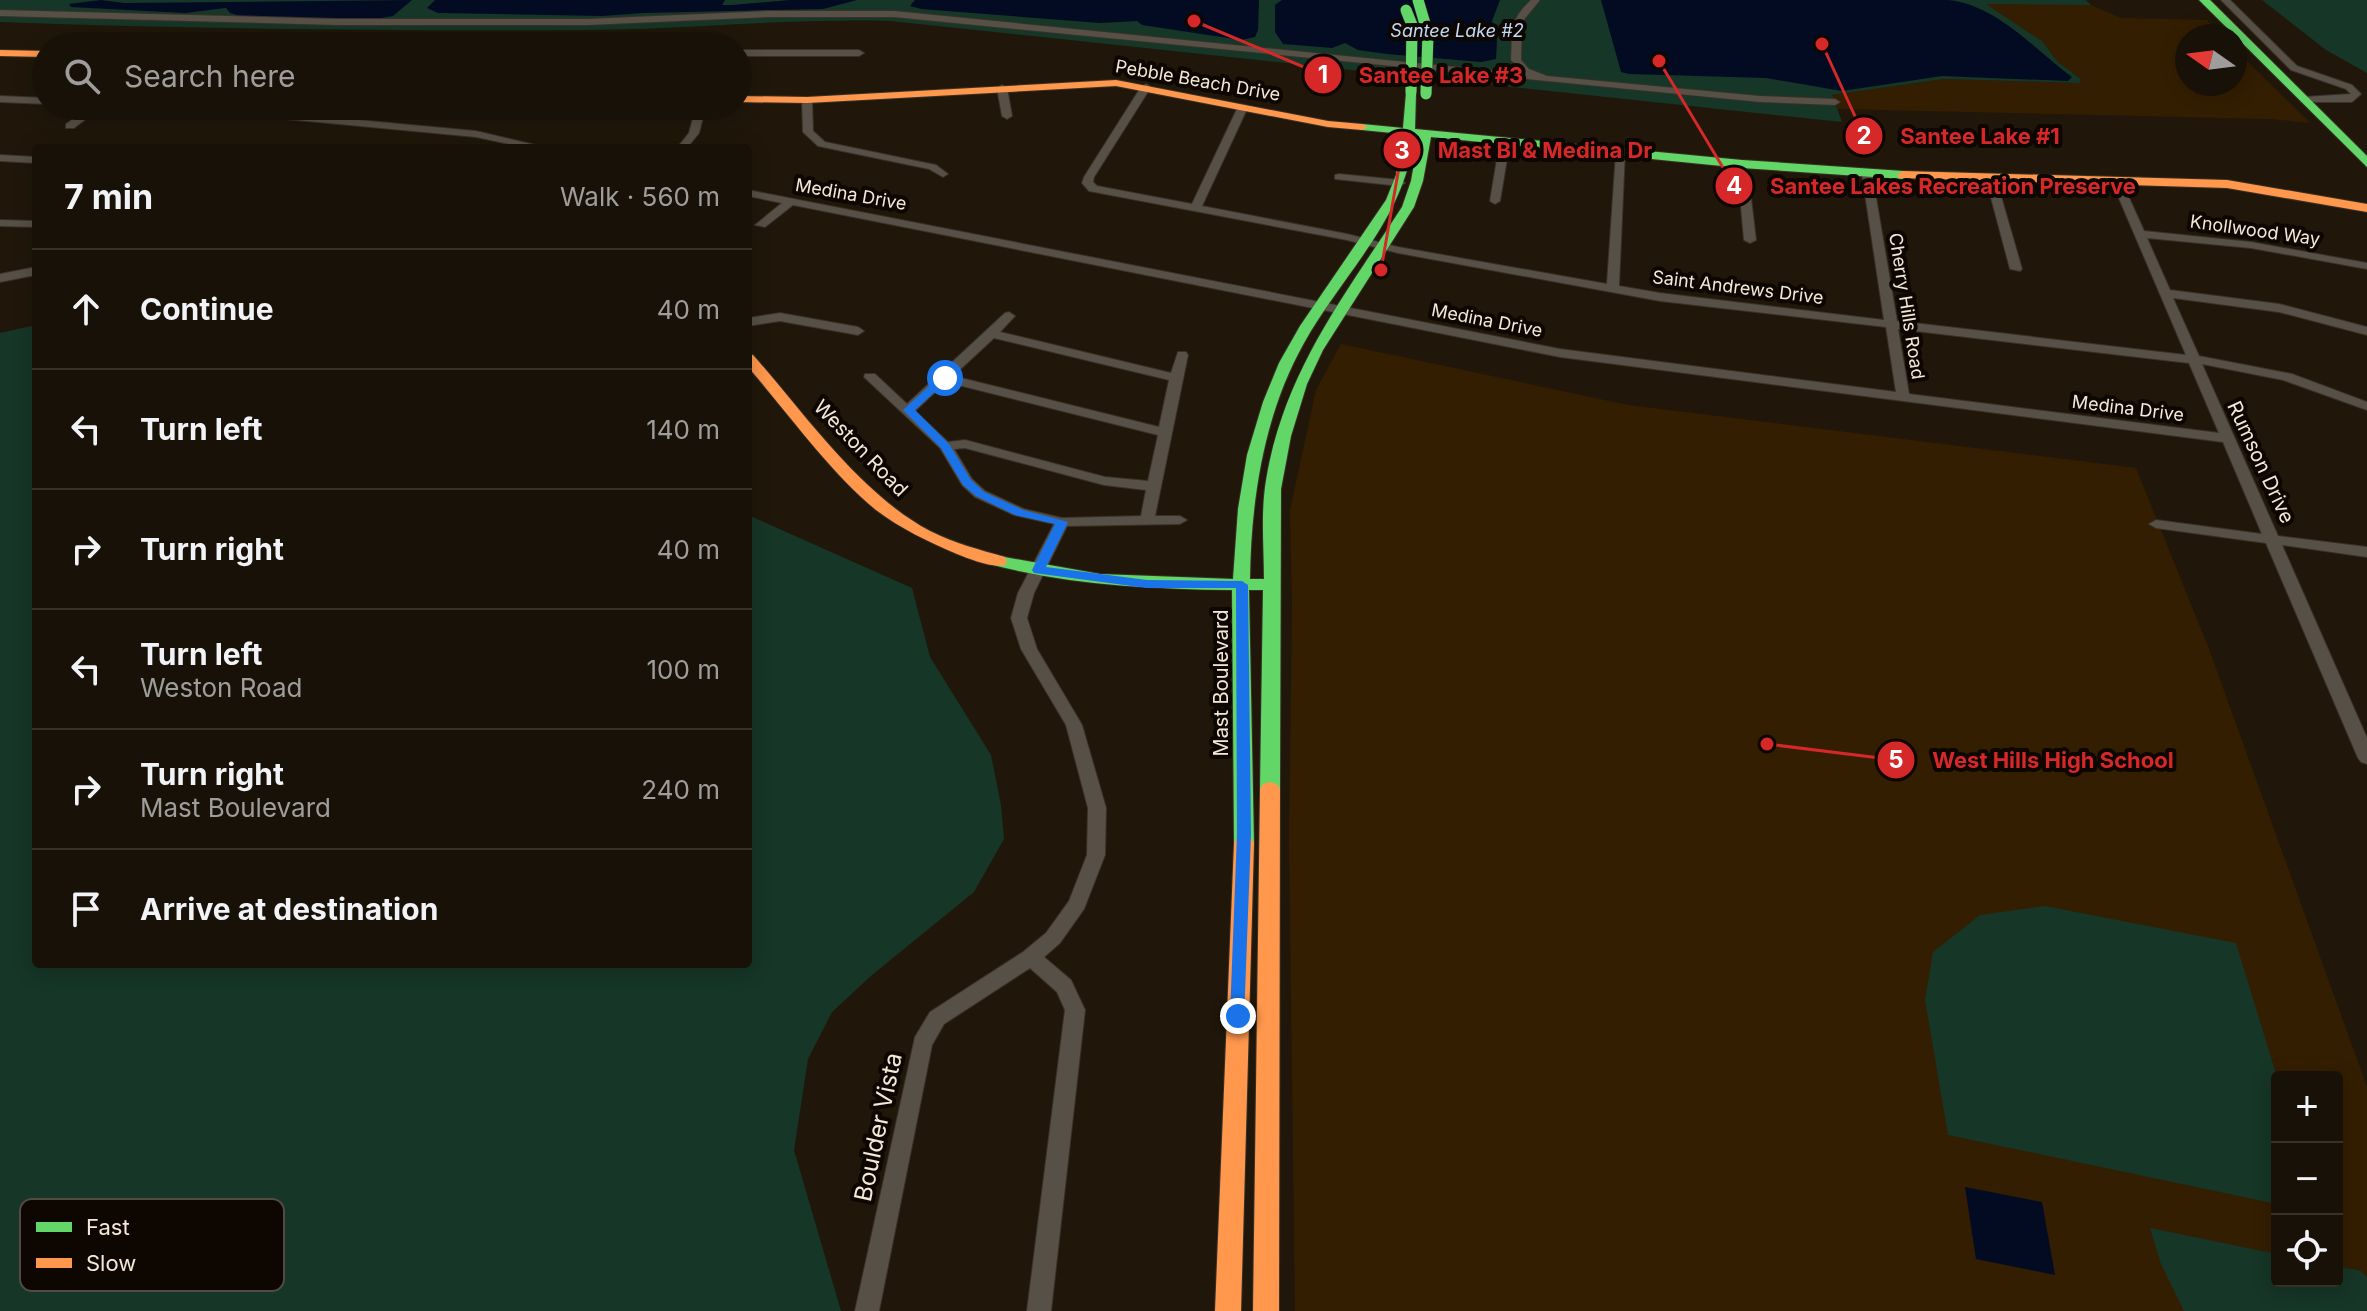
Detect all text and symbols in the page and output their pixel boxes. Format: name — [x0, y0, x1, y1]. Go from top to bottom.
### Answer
water label: Santee Lake #2 — [1390, 20, 1524, 41]
north arrow — [2175, 24, 2247, 96]
search box — [32, 32, 752, 120]
callout: Santee Lake #3 — [1303, 52, 1539, 98]
icon: search — [60, 54, 104, 98]
street label: Pebble Beach Drive — [1114, 55, 1282, 105]
text: Search here — [124, 58, 296, 94]
text: 1 — [1318, 60, 1328, 89]
text: Santee Lake #3 — [1359, 62, 1523, 88]
callout: Santee Lake #1 — [1844, 113, 2076, 159]
text: 2 — [1856, 121, 1872, 150]
text: Santee Lake #1 — [1900, 123, 2060, 149]
callout: Mast Bl & Medina Dr — [1382, 127, 1669, 173]
text: 3 — [1394, 136, 1410, 165]
text: Mast Bl & Medina Dr — [1438, 137, 1652, 163]
callout: Santee Lakes Recreation Preserve — [1714, 163, 2152, 209]
text: 4 — [1726, 171, 1742, 200]
text: Santee Lakes Recreation Preserve — [1770, 173, 2136, 199]
street label: Medina Drive — [794, 174, 908, 214]
text: 7 min — [64, 176, 153, 217]
text: Walk · 560 m — [560, 181, 720, 212]
street label: Knollwood Way — [2189, 210, 2321, 250]
street label: Cherry Hills Road — [1885, 231, 1929, 381]
street label: Saint Andrews Drive — [1651, 266, 1825, 308]
icon: ahead — [64, 287, 108, 331]
text: Continue — [140, 291, 274, 327]
text: 40 m — [657, 294, 720, 325]
street label: Medina Drive — [1430, 299, 1544, 341]
route start — [927, 360, 963, 396]
street label: Medina Drive — [2071, 391, 2185, 425]
street label: Weston Road — [809, 395, 913, 501]
street label: Rumson Drive — [2222, 397, 2300, 527]
icon: left — [64, 407, 108, 451]
text: Turn left — [140, 411, 262, 447]
text: 140 m — [646, 414, 720, 445]
icon: right — [64, 527, 108, 571]
text: Turn right — [140, 531, 284, 567]
text: 40 m — [657, 534, 720, 565]
street label: Mast Boulevard — [1209, 610, 1233, 756]
text: Turn left — [140, 636, 262, 672]
icon: left — [64, 647, 108, 691]
text: 100 m — [647, 654, 720, 685]
text: Weston Road — [140, 672, 302, 703]
callout: West Hills High School — [1876, 737, 2190, 783]
text: 5 — [1888, 745, 1904, 774]
text: West Hills High School — [1932, 747, 2174, 773]
text: Turn right — [140, 756, 284, 792]
icon: right — [64, 767, 108, 811]
text: 240 m — [641, 774, 720, 805]
text: Mast Boulevard — [140, 792, 331, 823]
icon: arrive — [64, 887, 108, 931]
text: Arrive at destination — [140, 891, 438, 927]
route end — [1220, 998, 1256, 1034]
street label: Boulder Vista — [848, 1050, 908, 1204]
map controls — [2271, 1071, 2343, 1287]
button: + — [2271, 1071, 2343, 1143]
button: − — [2271, 1143, 2343, 1215]
legend — [20, 1199, 284, 1291]
text: Fast — [86, 1214, 130, 1240]
button: locate — [2271, 1215, 2343, 1287]
text: Slow — [86, 1250, 136, 1276]

